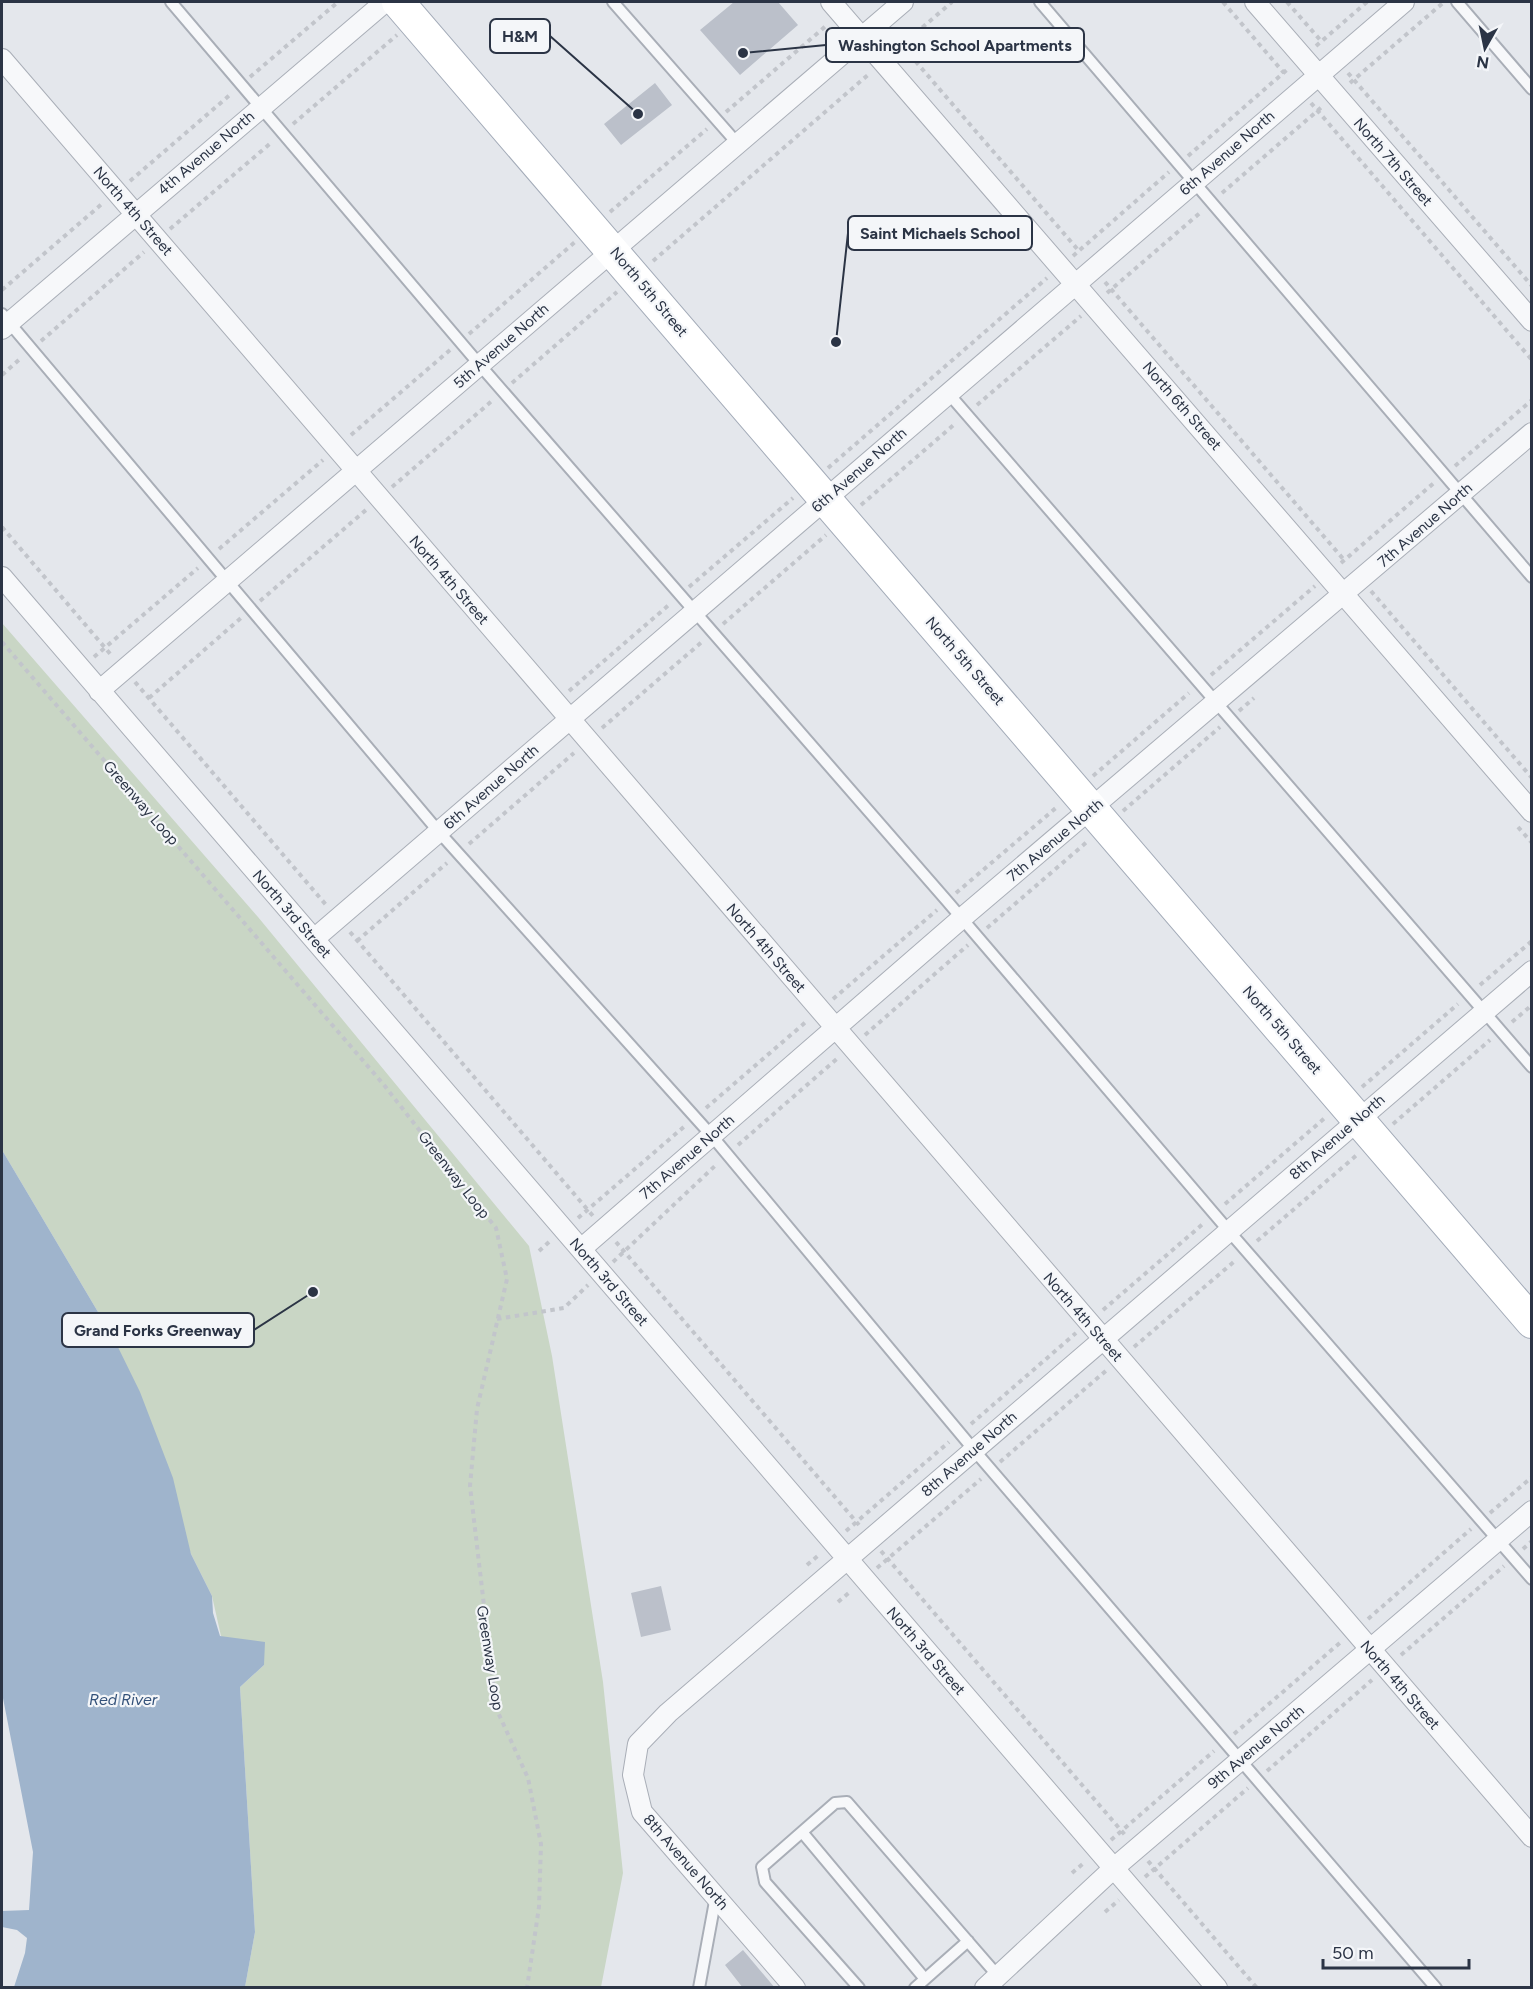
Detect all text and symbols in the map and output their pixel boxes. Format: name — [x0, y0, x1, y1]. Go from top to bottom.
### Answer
north arrow — [1455, 18, 1515, 78]
callout: H&M — [490, 19, 550, 53]
text: H&M — [502, 27, 538, 46]
callout: Washington School Apartments — [826, 28, 1084, 62]
text: Washington School Apartments — [838, 36, 1072, 55]
text: N — [1475, 52, 1490, 73]
street label: 4th Avenue North — [154, 107, 258, 199]
street label: 6th Avenue North — [1176, 107, 1278, 199]
street label: North 7th Street — [1350, 114, 1436, 210]
street label: North 4th Street — [89, 163, 177, 259]
callout: Saint Michaels School — [848, 216, 1032, 250]
text: Saint Michaels School — [860, 224, 1020, 243]
street label: North 5th Street — [606, 244, 692, 341]
street label: 5th Avenue North — [450, 300, 552, 392]
street label: North 6th Street — [1139, 358, 1226, 454]
street label: 6th Avenue North — [808, 424, 910, 516]
street label: 7th Avenue North — [1374, 479, 1476, 571]
street label: North 4th Street — [405, 532, 493, 628]
street label: North 5th Street — [922, 613, 1009, 709]
street label: 6th Avenue North — [440, 741, 542, 833]
street label: Greenway Loop — [99, 757, 183, 849]
street label: 7th Avenue North — [1003, 795, 1107, 885]
street label: North 3rd Street — [249, 866, 335, 962]
street label: North 4th Street — [722, 900, 810, 996]
street label: North 5th Street — [1239, 982, 1326, 1078]
street label: 8th Avenue North — [1286, 1091, 1388, 1183]
street label: 7th Avenue North — [636, 1111, 738, 1203]
street label: Greenway Loop — [414, 1128, 494, 1222]
street label: North 3rd Street — [566, 1234, 652, 1330]
street label: North 4th Street — [1039, 1269, 1127, 1365]
callout: Grand Forks Greenway — [62, 1313, 254, 1347]
text: Grand Forks Greenway — [74, 1321, 243, 1340]
street label: 8th Avenue North — [918, 1408, 1020, 1500]
street label: North 3rd Street — [883, 1603, 969, 1699]
street label: Greenway Loop — [473, 1604, 507, 1712]
street label: North 4th Street — [1356, 1637, 1444, 1733]
water label: Red River — [89, 1690, 158, 1709]
street label: 9th Avenue North — [1204, 1702, 1308, 1792]
street label: 8th Avenue North — [640, 1811, 732, 1913]
scale bar — [1323, 1932, 1468, 1970]
text: 50 m — [1332, 1942, 1374, 1964]

